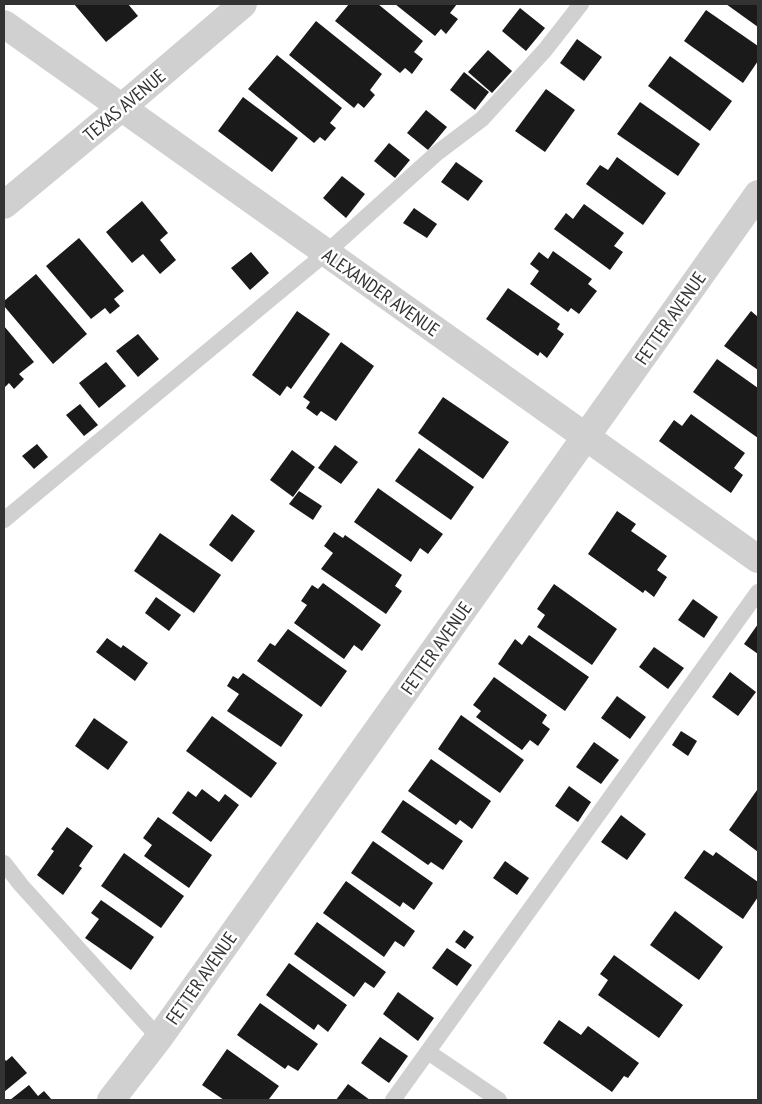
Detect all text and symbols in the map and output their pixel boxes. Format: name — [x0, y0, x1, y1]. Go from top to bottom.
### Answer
street label: TEXAS AVENUE — [78, 64, 170, 146]
street label: ALEXANDER AVENUE — [318, 243, 444, 341]
street label: FETTER AVENUE — [629, 267, 711, 369]
street label: FETTER AVENUE — [395, 597, 477, 699]
street label: FETTER AVENUE — [160, 927, 242, 1029]

